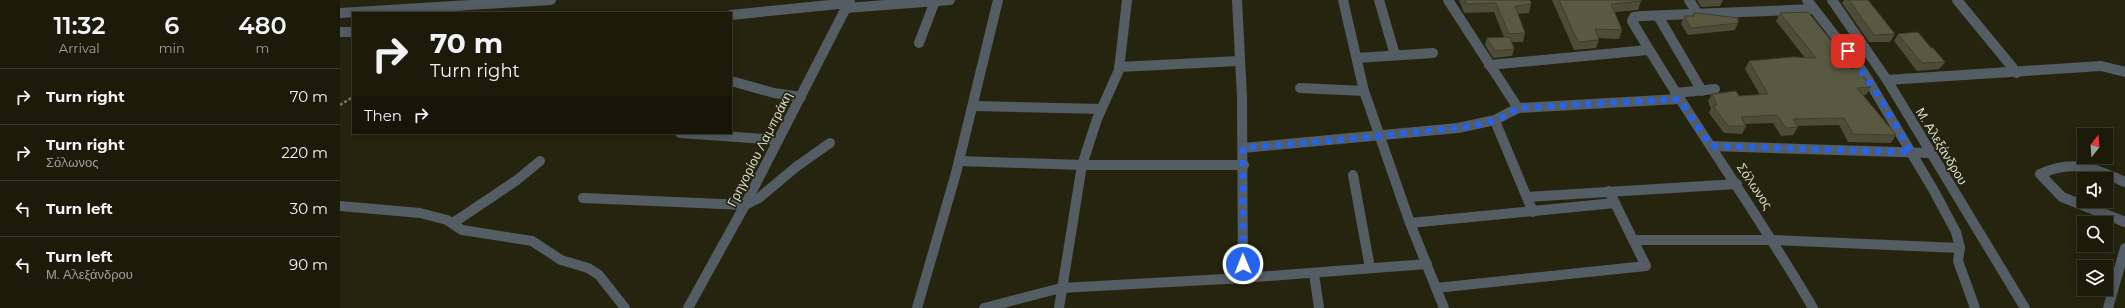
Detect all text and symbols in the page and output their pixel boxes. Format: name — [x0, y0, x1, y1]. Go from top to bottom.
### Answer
text: 11:32 — [53, 11, 105, 40]
text: 6 — [164, 11, 179, 40]
text: 480 — [238, 11, 287, 40]
text: 70 m — [430, 26, 503, 60]
icon: right — [364, 28, 416, 80]
pin — [1831, 34, 1865, 68]
text: Arrival — [59, 40, 100, 56]
text: min — [159, 40, 185, 56]
text: m — [255, 40, 269, 56]
icon: arrive — [1837, 40, 1859, 62]
text: Turn right — [430, 60, 520, 82]
icon: right — [12, 86, 34, 108]
text: Turn right — [46, 87, 125, 106]
text: 70 m — [290, 87, 328, 106]
street label: Γρηγορίου Λαμπράκη — [723, 89, 795, 209]
icon: right — [410, 104, 432, 126]
street label: Μ. Αλεξάνδρου — [1913, 105, 1971, 187]
text: Then — [364, 106, 402, 125]
north arrow — [2077, 128, 2113, 164]
map controls — [2077, 128, 2113, 296]
text: Turn right — [46, 135, 125, 154]
icon: right — [12, 142, 34, 164]
text: 220 m — [281, 143, 328, 162]
text: Σόλωνος — [46, 154, 98, 170]
street label: Σόλωνος — [1734, 160, 1776, 212]
button: sound — [2077, 172, 2113, 208]
icon: left — [12, 198, 34, 220]
text: Turn left — [46, 199, 113, 218]
text: 30 m — [290, 199, 328, 218]
button: search — [2077, 216, 2113, 252]
position arrow — [1222, 243, 1264, 285]
text: Turn left — [46, 247, 113, 266]
icon: left — [12, 254, 34, 276]
text: 90 m — [289, 255, 328, 274]
button: layers — [2077, 260, 2113, 296]
text: Μ. Αλεξάνδρου — [46, 266, 133, 282]

